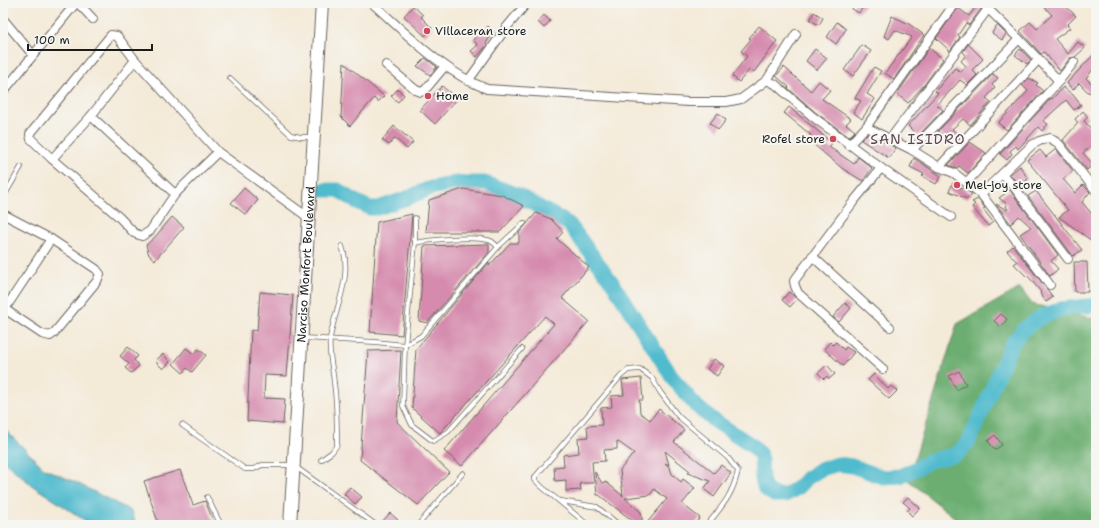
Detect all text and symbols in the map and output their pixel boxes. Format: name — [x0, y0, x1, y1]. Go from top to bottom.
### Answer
place label: Villaceran store — [435, 23, 527, 39]
scale bar — [28, 26, 152, 52]
marker: Villaceran store — [422, 26, 432, 36]
text: 100 m — [34, 32, 70, 48]
place label: Home — [436, 88, 469, 104]
marker: Home — [423, 91, 433, 101]
district label: SAN ISIDRO — [870, 130, 966, 148]
place label: Rofel store — [762, 131, 825, 147]
marker: Rofel store — [828, 134, 838, 144]
place label: Mel-joy store — [965, 177, 1042, 193]
marker: Mel-joy store — [952, 180, 962, 190]
street label: Narciso Monfort Boulevard — [293, 185, 319, 343]

